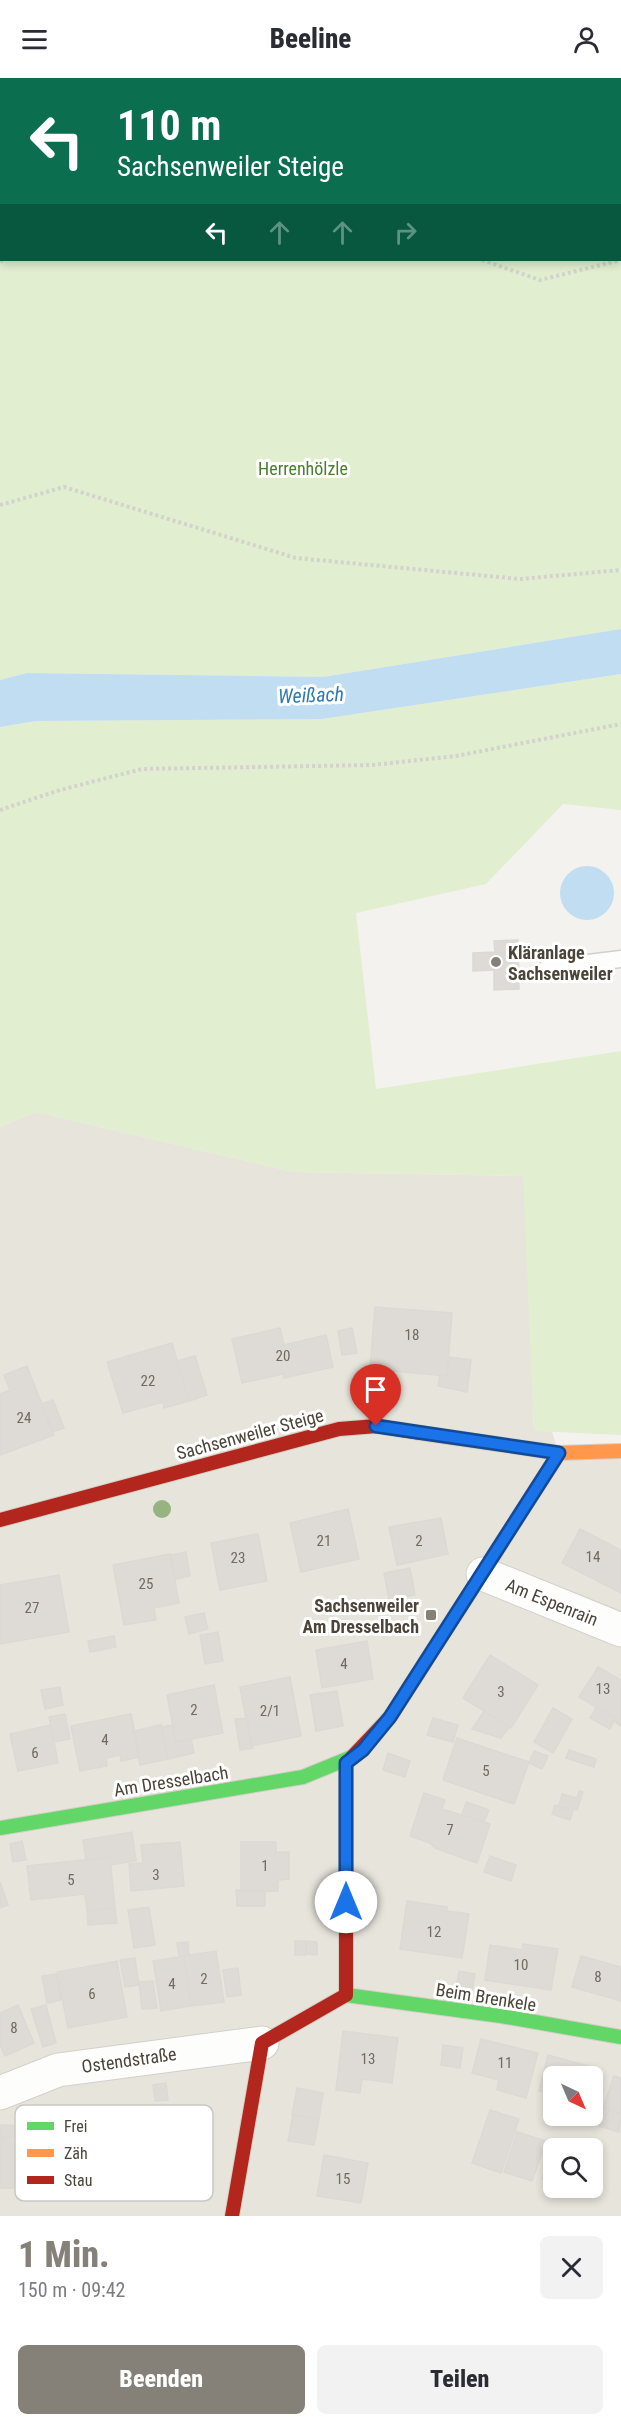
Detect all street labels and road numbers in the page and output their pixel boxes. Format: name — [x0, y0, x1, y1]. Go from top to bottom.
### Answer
street label: Sachsenweiler Steige — [174, 1404, 326, 1464]
street label: Am Espenrain — [503, 1574, 601, 1630]
street label: Am Dresselbach — [112, 1762, 230, 1800]
street label: Beim Brenkele — [434, 1979, 538, 2015]
street label: Ostendstraße — [80, 2043, 178, 2077]

